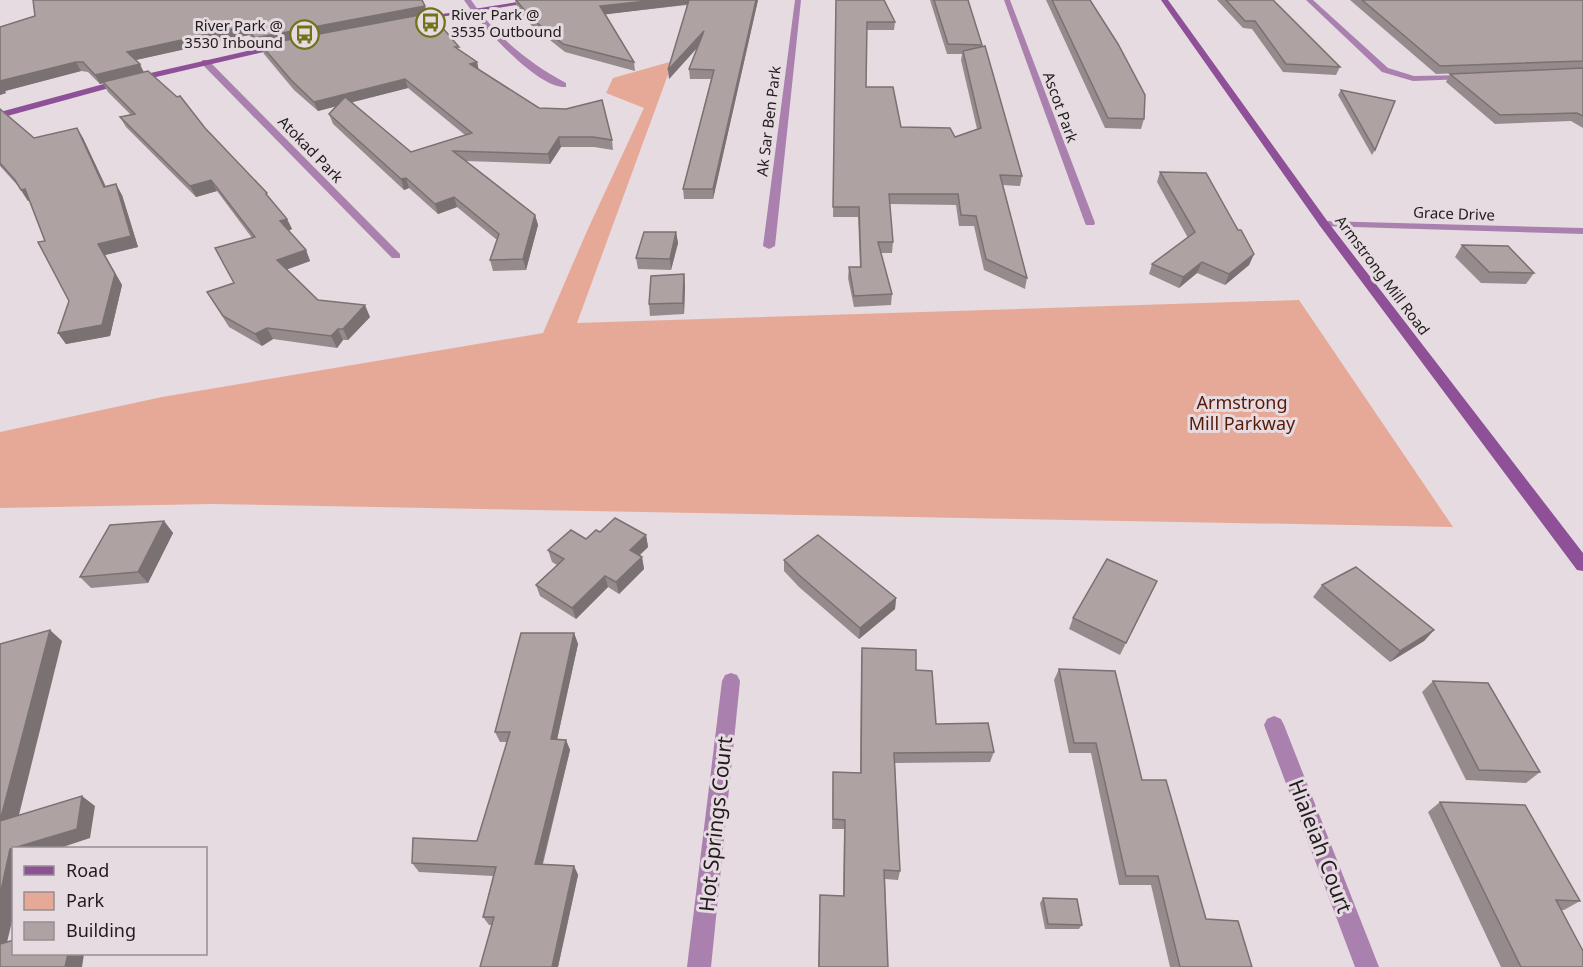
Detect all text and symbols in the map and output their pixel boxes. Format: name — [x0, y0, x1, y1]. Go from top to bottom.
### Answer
place label: River Park @ 3535 Outbound — [451, 4, 562, 41]
bus stop icon: River Park @ 3535 Outbound — [414, 7, 446, 39]
place label: River Park @ 3530 Inbound — [184, 15, 283, 52]
bus stop icon: River Park @ 3530 Inbound — [288, 18, 320, 50]
street label: Ak Sar Ben Park — [751, 65, 785, 177]
street label: Ascot Park — [1039, 69, 1083, 145]
street label: Atokad Park — [274, 111, 348, 187]
street label: Grace Drive — [1413, 202, 1495, 224]
street label: Armstrong Mill Road — [1331, 211, 1435, 339]
park label: Armstrong Mill Parkway — [1189, 390, 1296, 435]
street label: Hot Springs Court — [692, 734, 738, 913]
street label: Hialeiah Court — [1283, 775, 1359, 917]
legend — [12, 847, 207, 955]
text: Road — [66, 858, 109, 882]
text: Park — [66, 888, 104, 912]
text: Building — [66, 918, 136, 942]

